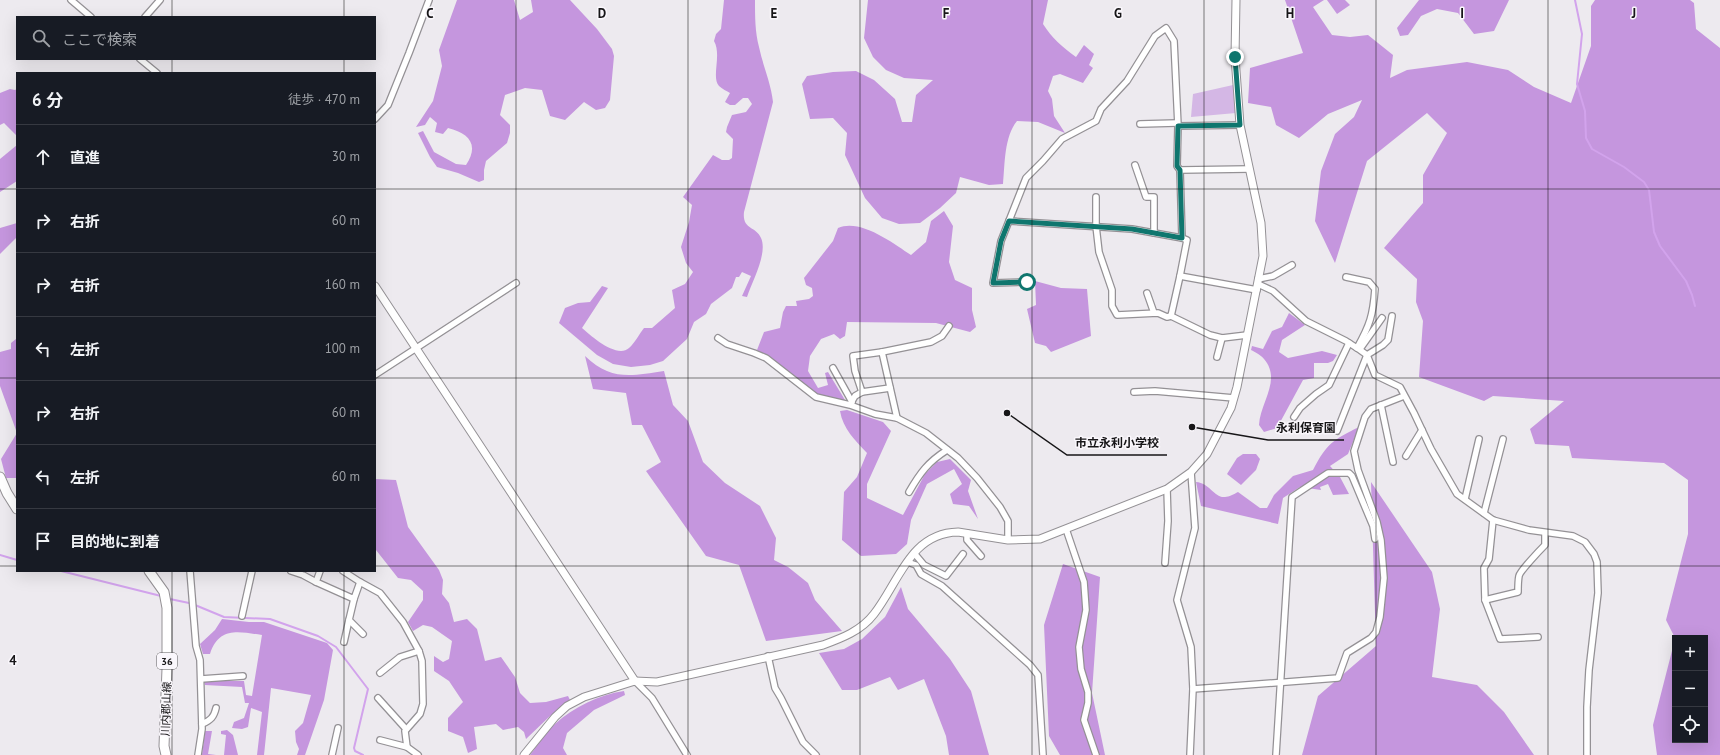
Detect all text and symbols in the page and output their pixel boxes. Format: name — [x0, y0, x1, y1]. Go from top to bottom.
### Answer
text: C — [426, 5, 434, 22]
text: D — [598, 5, 606, 22]
text: E — [771, 5, 778, 22]
text: F — [943, 5, 950, 22]
text: G — [1114, 5, 1122, 22]
text: H — [1286, 5, 1294, 22]
text: I — [1460, 5, 1464, 22]
text: J — [1631, 5, 1636, 22]
search box — [16, 16, 376, 60]
icon: search — [30, 27, 52, 49]
text: ここで検索 — [62, 30, 137, 49]
route end — [1226, 48, 1244, 66]
text: 6 分 — [32, 89, 63, 111]
text: 徒歩 · 470 m — [288, 91, 360, 108]
icon: ahead — [32, 146, 54, 168]
text: 直進 — [70, 148, 100, 167]
text: 30 m — [332, 148, 360, 165]
icon: right — [32, 210, 54, 232]
text: 右折 — [70, 212, 100, 231]
text: 60 m — [332, 212, 360, 229]
route start — [1018, 273, 1036, 291]
icon: right — [32, 274, 54, 296]
text: 右折 — [70, 276, 100, 295]
text: 160 m — [325, 276, 360, 293]
icon: left — [32, 338, 54, 360]
text: 左折 — [70, 340, 100, 359]
text: 100 m — [325, 340, 360, 357]
icon: right — [32, 402, 54, 424]
text: 右折 — [70, 404, 100, 423]
text: 60 m — [332, 404, 360, 421]
callout: 永利保育園 — [1268, 416, 1344, 440]
text: 永利保育園 — [1276, 420, 1336, 435]
callout: 市立永利小学校 — [1067, 431, 1167, 455]
text: 市立永利小学校 — [1075, 435, 1159, 450]
icon: left — [32, 466, 54, 488]
text: 左折 — [70, 468, 100, 487]
text: 60 m — [332, 468, 360, 485]
icon: arrive — [32, 530, 54, 552]
text: 目的地に到着 — [70, 532, 160, 551]
map controls — [1672, 635, 1708, 743]
button: + — [1672, 635, 1708, 671]
text: 4 — [9, 652, 17, 669]
road number: 36 — [157, 653, 177, 669]
button: − — [1672, 671, 1708, 707]
street label: 川内郡山線 — [158, 681, 174, 737]
button: locate — [1672, 707, 1708, 743]

